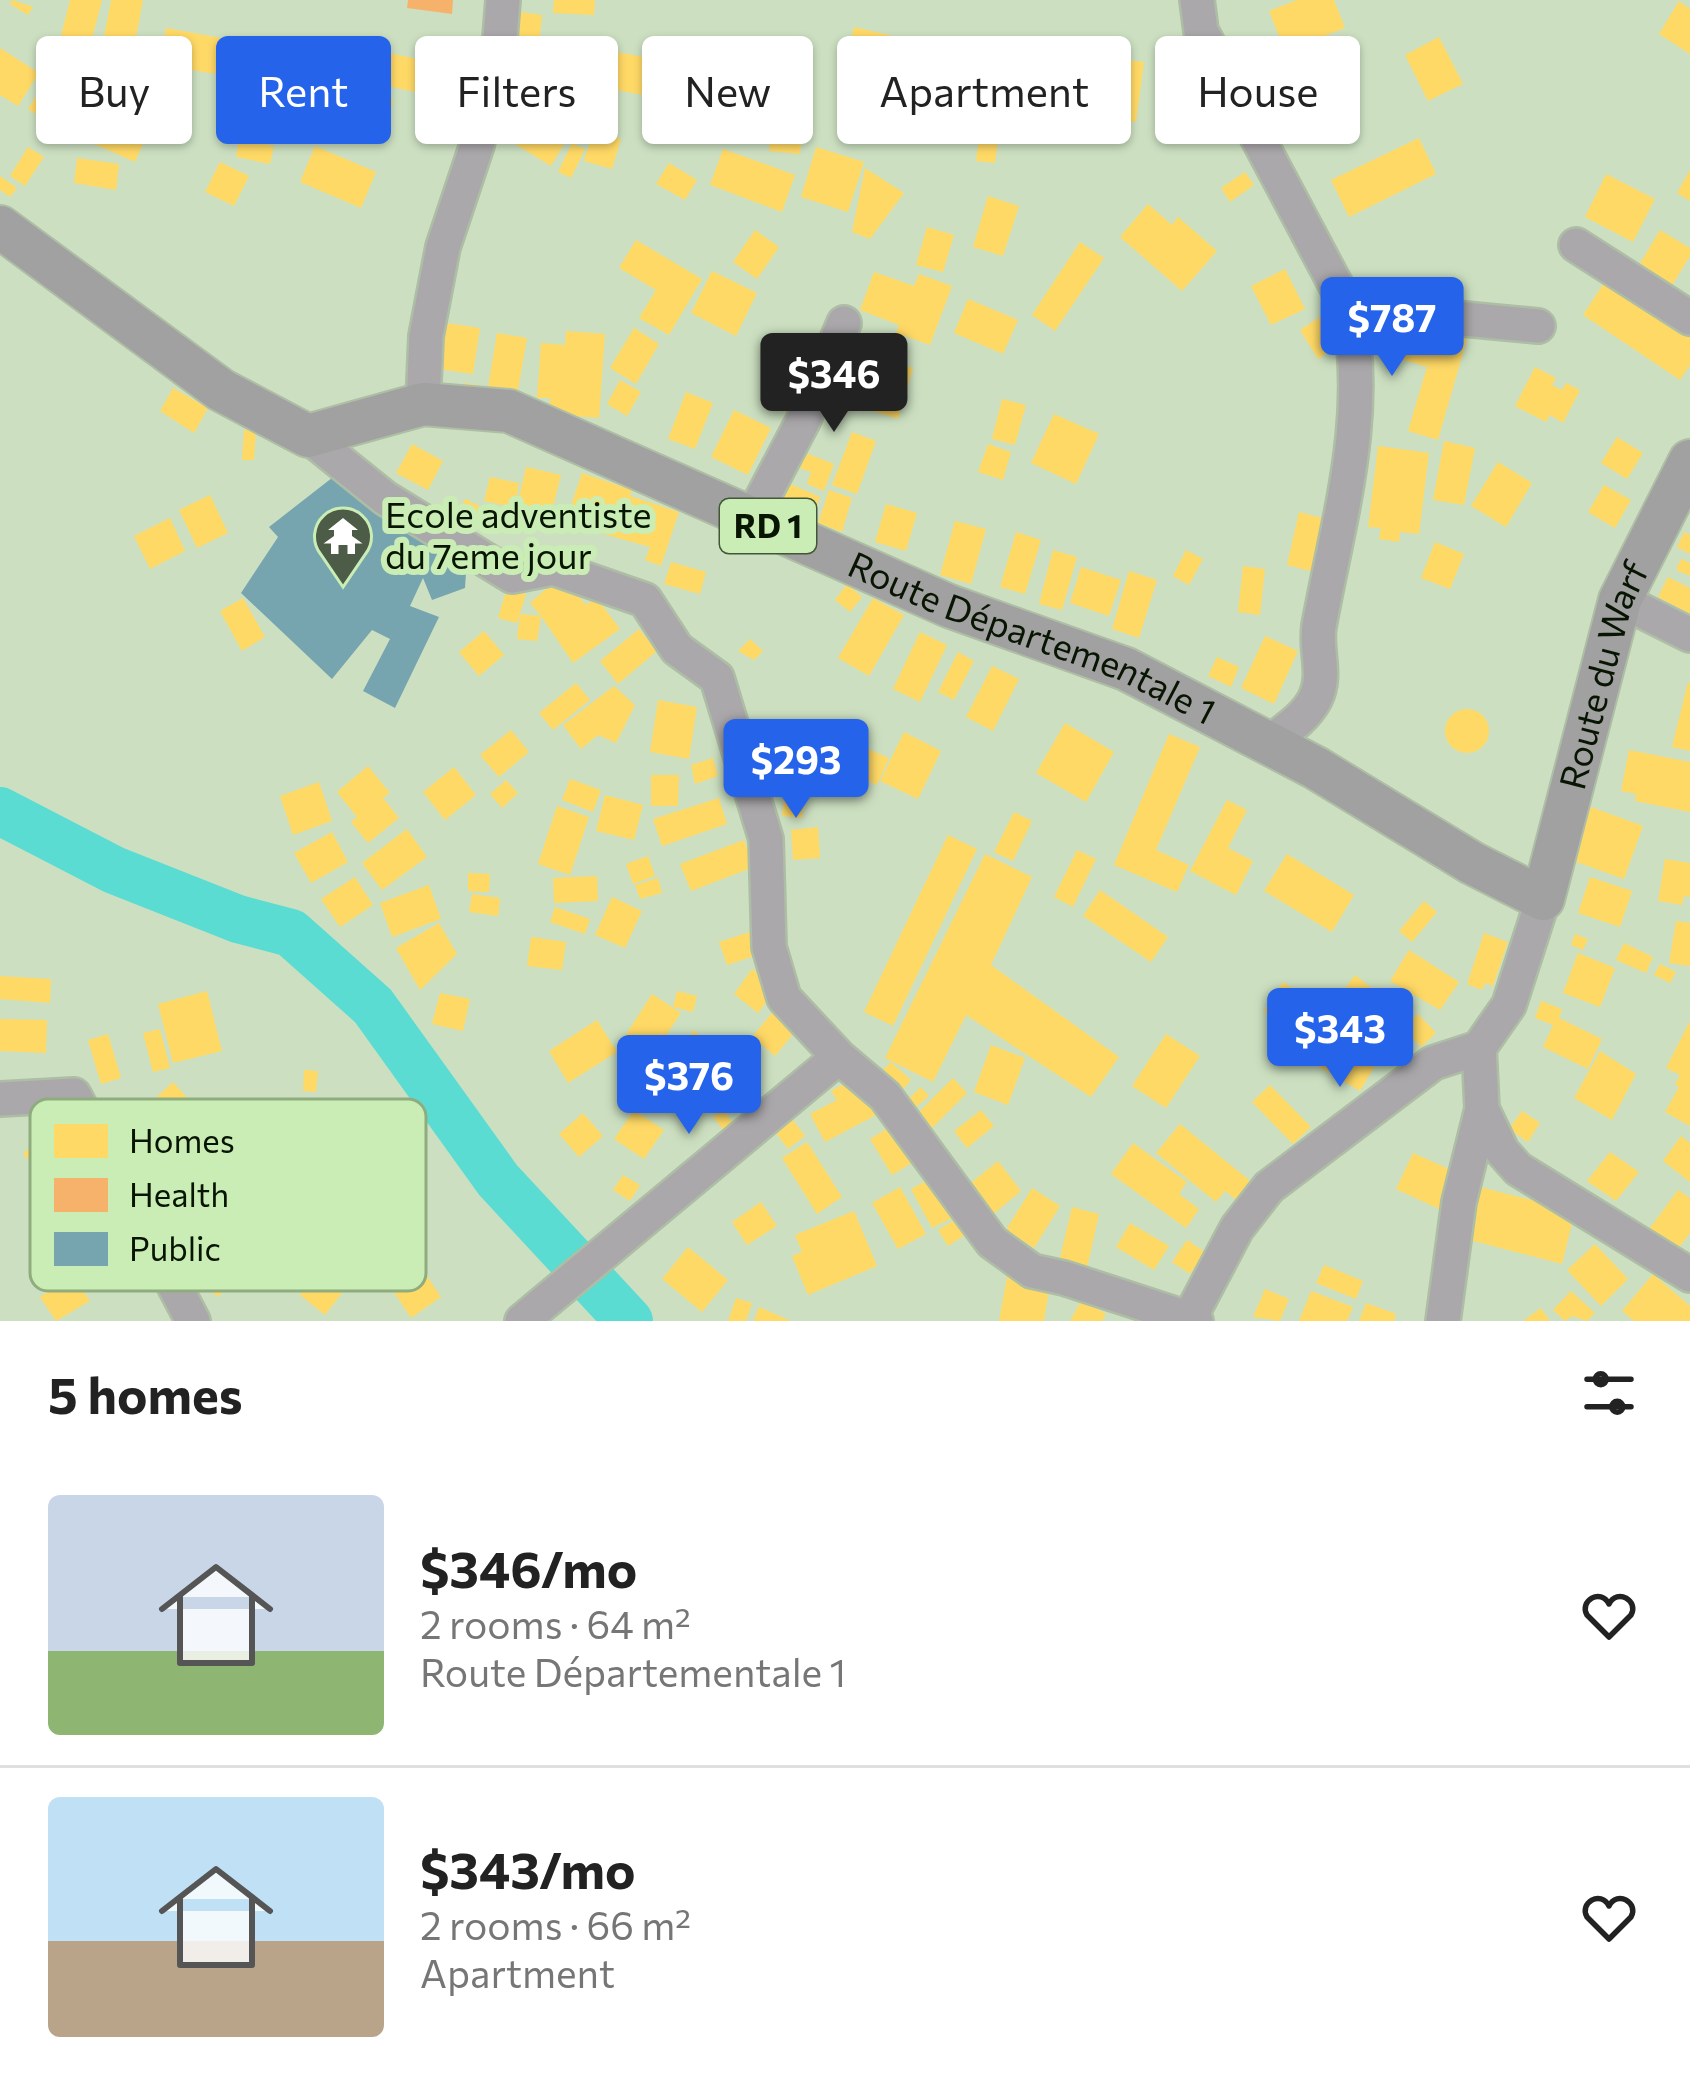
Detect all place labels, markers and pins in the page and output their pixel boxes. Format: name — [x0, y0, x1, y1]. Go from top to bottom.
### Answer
pin: $787 — [1321, 277, 1463, 379]
pin: $346 — [763, 333, 905, 435]
place label: Ecole adventiste du 7eme jour — [385, 491, 652, 576]
temple icon: Ecole adventiste du 7eme jour — [312, 505, 374, 587]
pin: $293 — [725, 719, 867, 821]
pin: $343 — [1269, 988, 1411, 1090]
pin: $376 — [618, 1035, 760, 1137]

